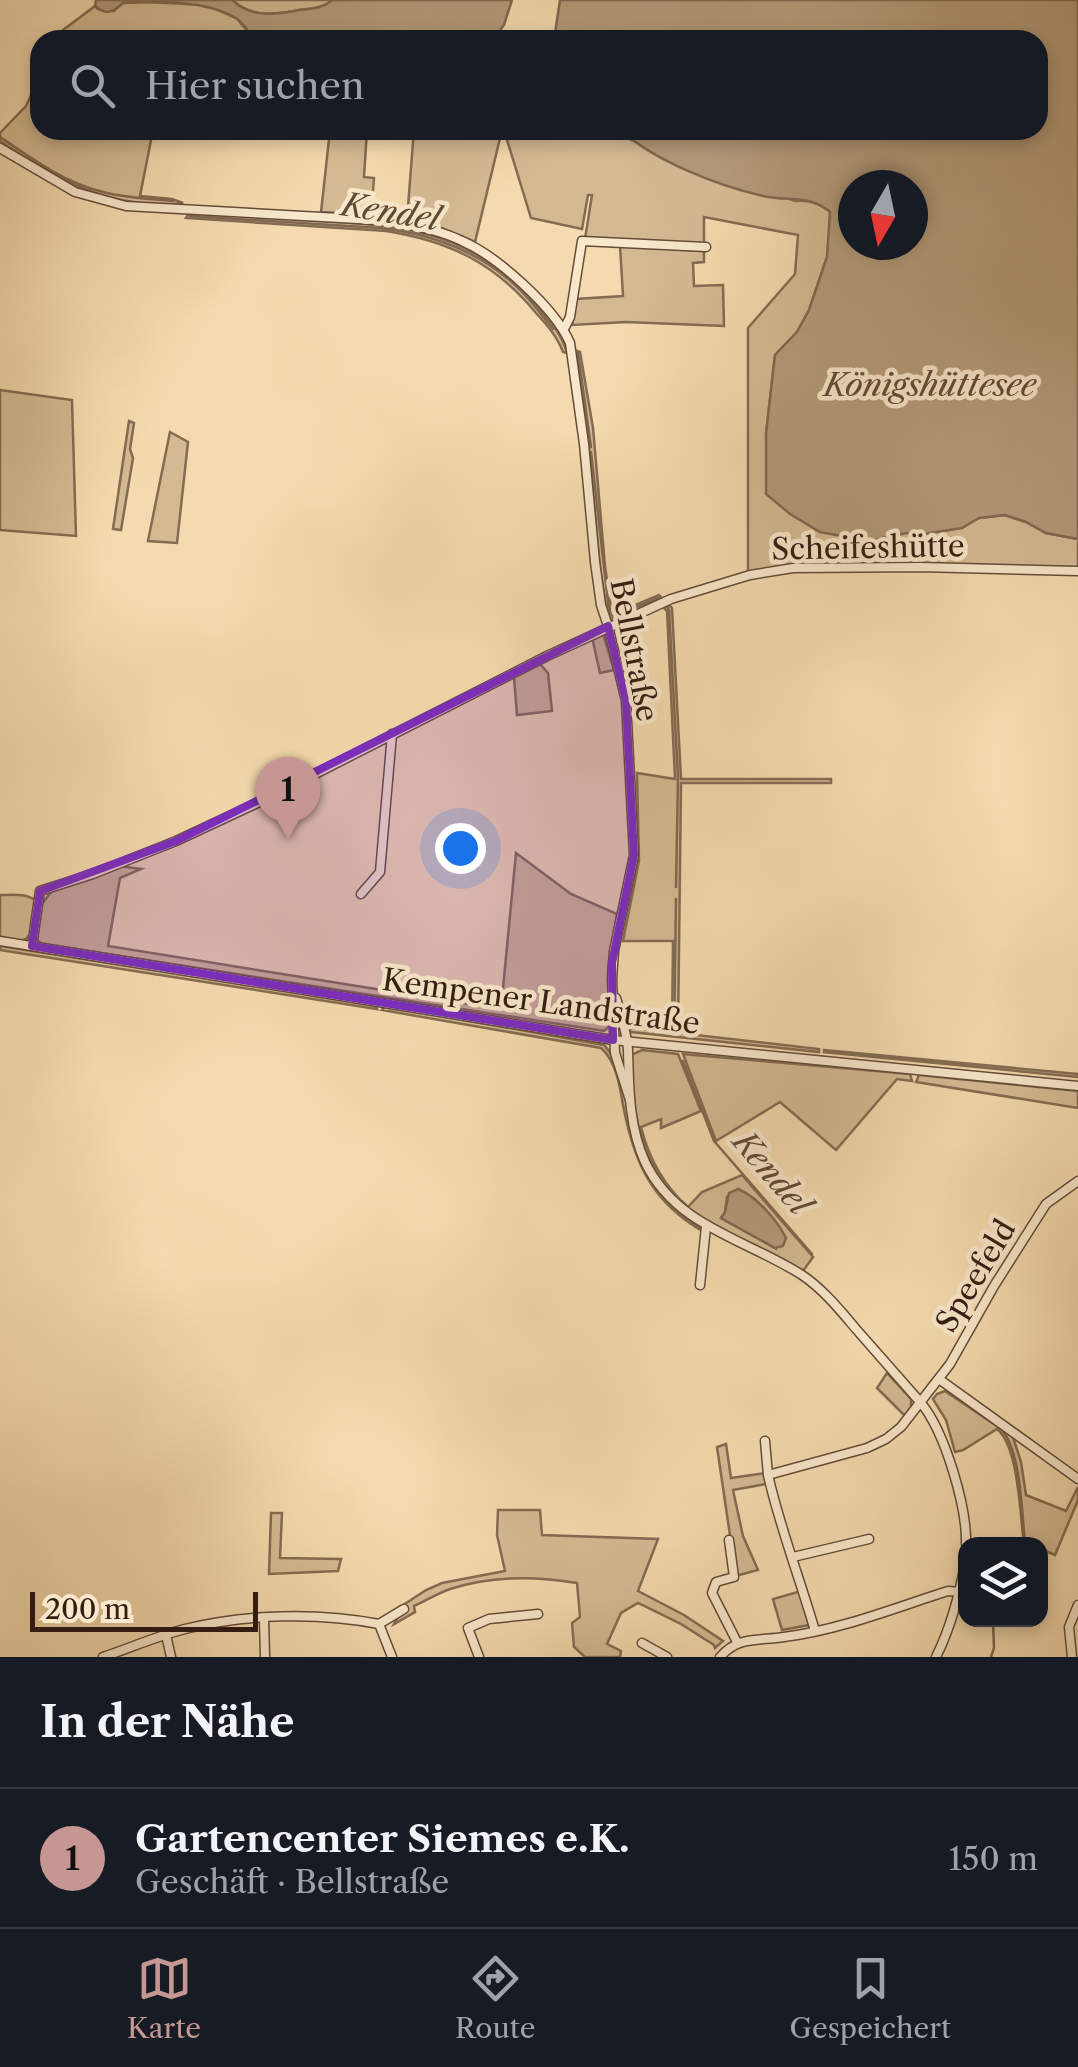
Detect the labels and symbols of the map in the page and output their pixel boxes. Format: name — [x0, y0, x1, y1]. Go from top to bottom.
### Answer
north arrow — [838, 170, 928, 260]
water label: Kendel — [336, 184, 447, 239]
water label: Königshüttesee — [821, 365, 1038, 404]
street label: Scheifeshütte — [771, 527, 965, 568]
street label: Bellstraße — [602, 575, 666, 725]
pin: 1 — [256, 756, 320, 839]
your location — [435, 823, 486, 874]
street label: Kempener Landstraße — [380, 961, 702, 1042]
water label: Kendel — [723, 1120, 822, 1226]
street label: Speefeld — [928, 1213, 1023, 1339]
scale bar — [30, 1587, 258, 1632]

